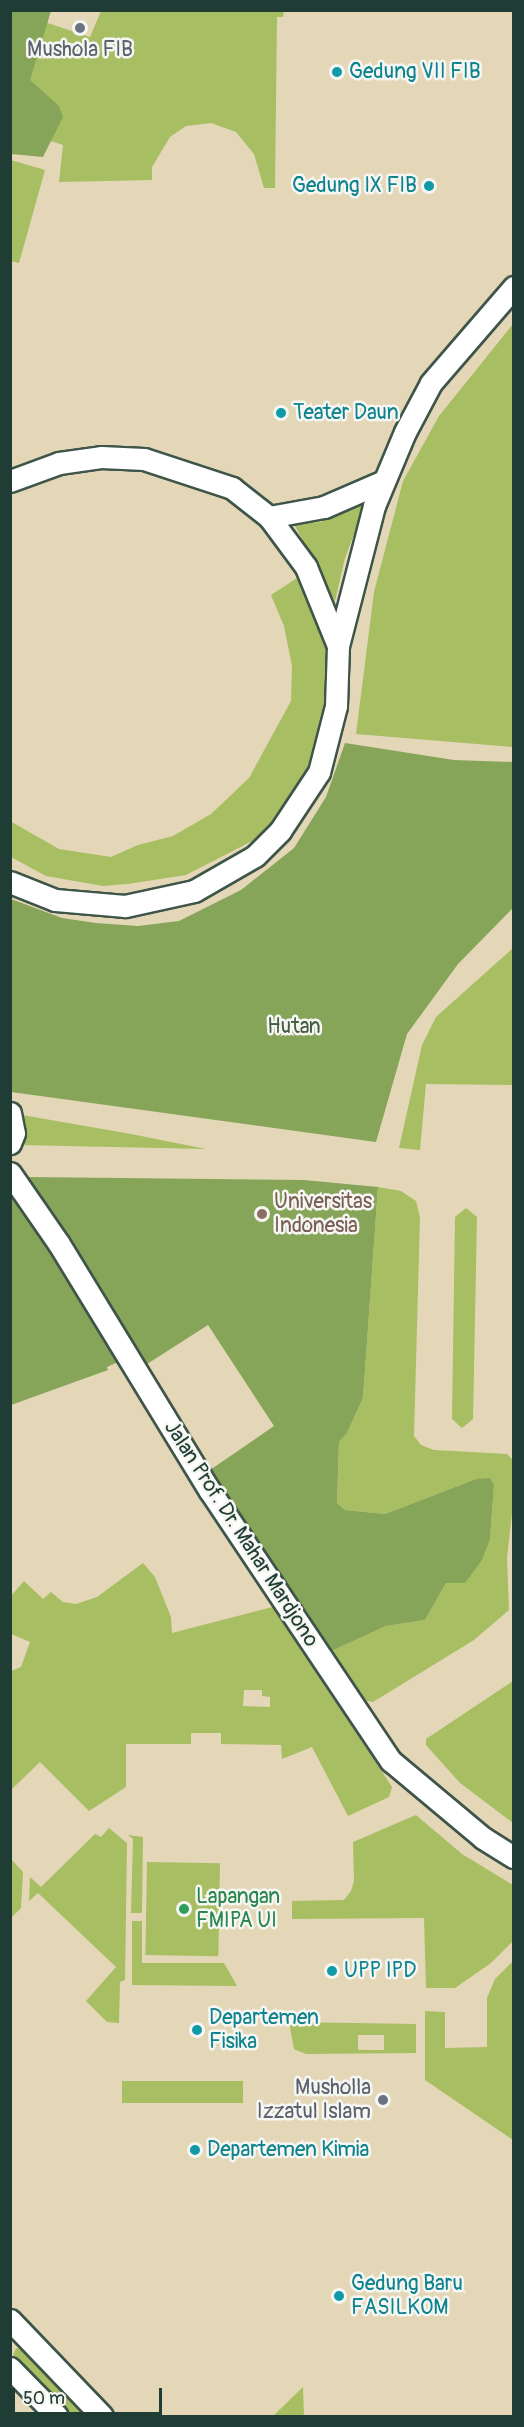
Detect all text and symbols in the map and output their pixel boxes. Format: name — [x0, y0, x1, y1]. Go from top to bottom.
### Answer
marker: Mushola FIB — [73, 21, 87, 35]
place label: Mushola FIB — [27, 37, 133, 63]
place label: Gedung VII FIB — [349, 59, 481, 85]
marker: Gedung VII FIB — [330, 65, 344, 79]
place label: Gedung IX FIB — [292, 173, 417, 199]
marker: Gedung IX FIB — [422, 179, 436, 193]
place label: Teater Daun — [293, 400, 399, 426]
marker: Teater Daun — [274, 406, 288, 420]
park label: Hutan — [267, 1014, 321, 1040]
place label: Universitas Indonesia — [274, 1189, 372, 1239]
marker: Universitas Indonesia — [255, 1207, 269, 1221]
street label: Jalan Prof. Dr. Mahar Mardjono — [158, 1416, 324, 1652]
place label: Lapangan FMIPA UI — [196, 1884, 280, 1934]
marker: Lapangan FMIPA UI — [177, 1902, 191, 1916]
place label: UPP IPD — [344, 1958, 416, 1984]
marker: UPP IPD — [325, 1964, 339, 1978]
place label: Departemen Fisika — [209, 2005, 319, 2055]
marker: Departemen Fisika — [190, 2023, 204, 2037]
place label: Musholla Izzatul Islam — [257, 2075, 371, 2125]
marker: Musholla Izzatul Islam — [376, 2093, 390, 2107]
place label: Departemen Kimia — [207, 2137, 369, 2163]
marker: Departemen Kimia — [188, 2143, 202, 2157]
place label: Gedung Baru FASILKOM — [351, 2271, 463, 2321]
marker: Gedung Baru FASILKOM — [332, 2289, 346, 2303]
scale bar — [15, 2376, 165, 2414]
text: 50 m — [23, 2387, 65, 2410]

